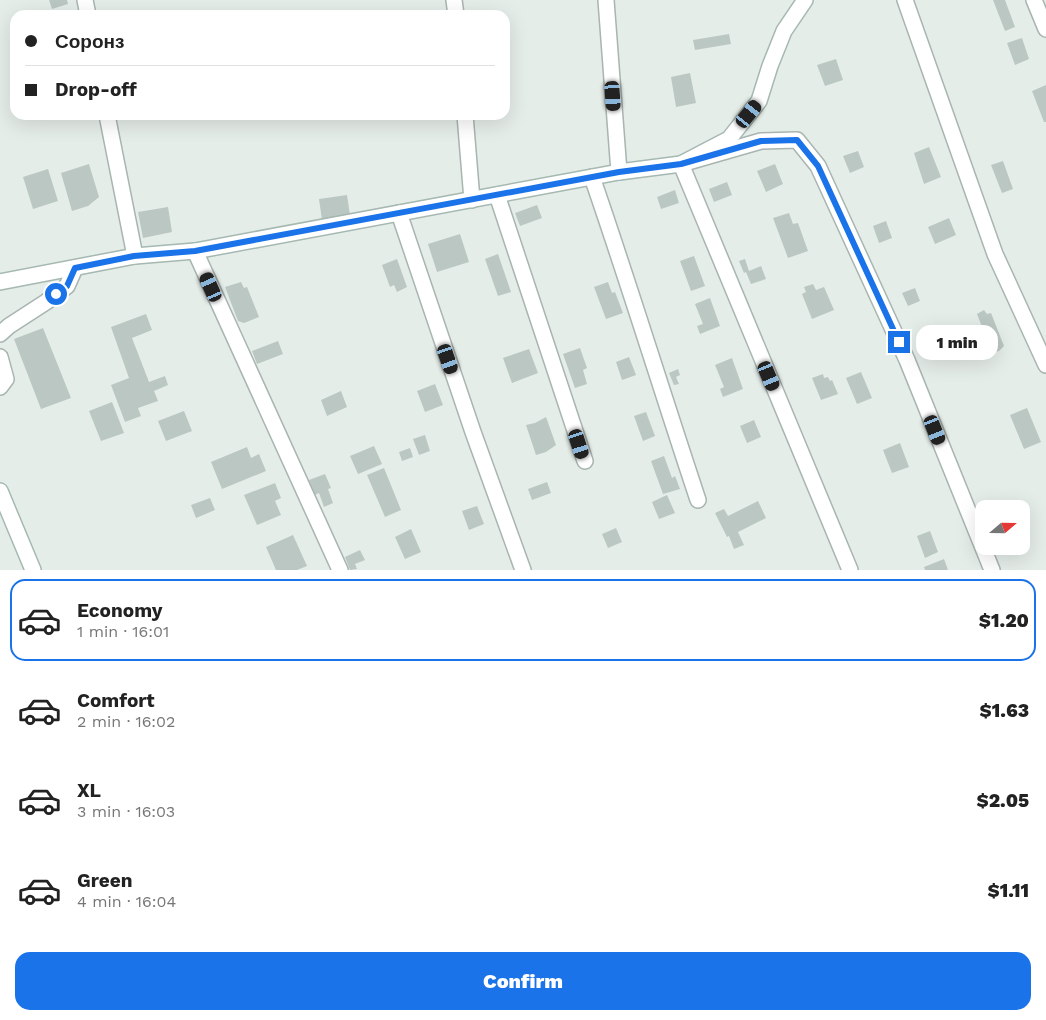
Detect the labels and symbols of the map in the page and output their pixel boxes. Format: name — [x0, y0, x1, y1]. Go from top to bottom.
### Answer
car — [604, 81, 621, 111]
car — [733, 98, 764, 130]
car — [198, 270, 223, 304]
route start — [45, 283, 67, 305]
callout: 1 min — [916, 324, 999, 360]
route end — [888, 331, 910, 353]
car — [436, 342, 459, 376]
car — [756, 359, 781, 393]
car — [922, 413, 947, 447]
car — [567, 427, 590, 461]
north arrow — [975, 500, 1030, 555]

